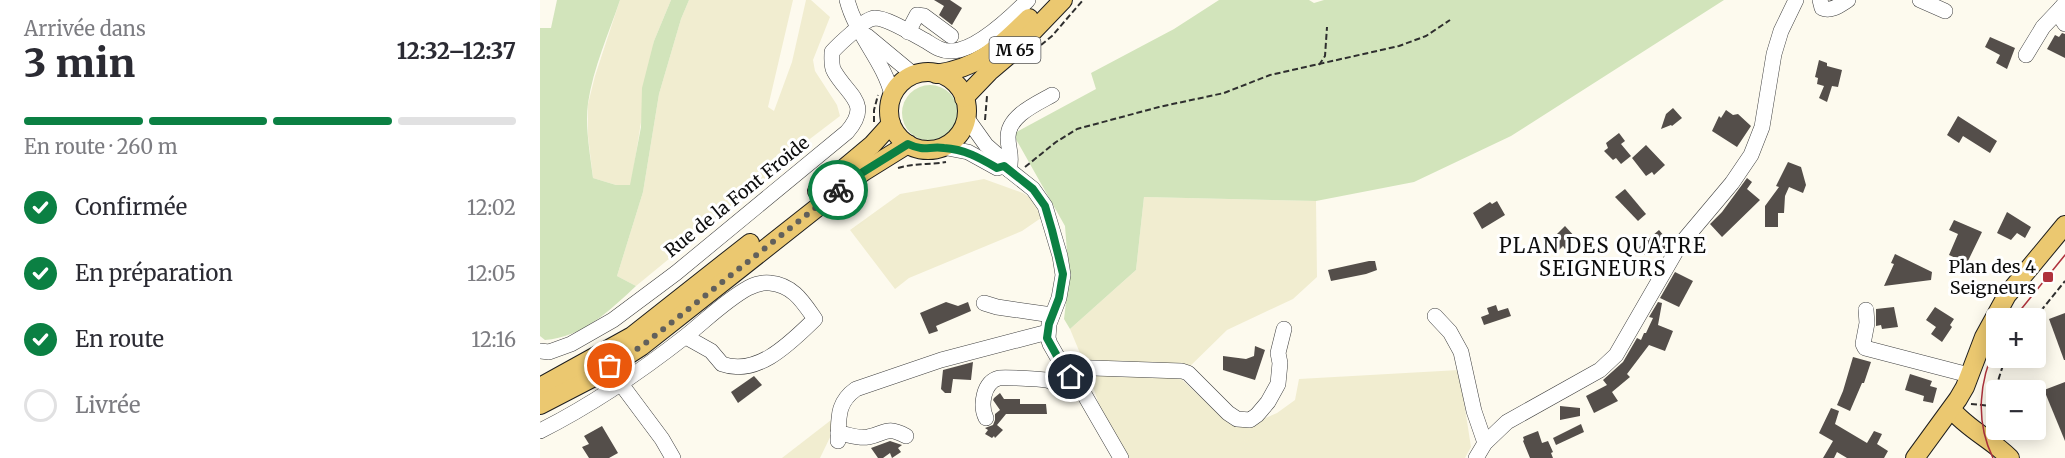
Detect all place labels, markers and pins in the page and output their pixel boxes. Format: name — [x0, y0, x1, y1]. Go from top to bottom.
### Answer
place label: Plan des 4 Seigneurs — [1949, 255, 2036, 299]
marker: Plan des 4 Seigneurs — [2041, 270, 2055, 284]
pin — [584, 340, 635, 391]
pin — [1045, 351, 1096, 402]

